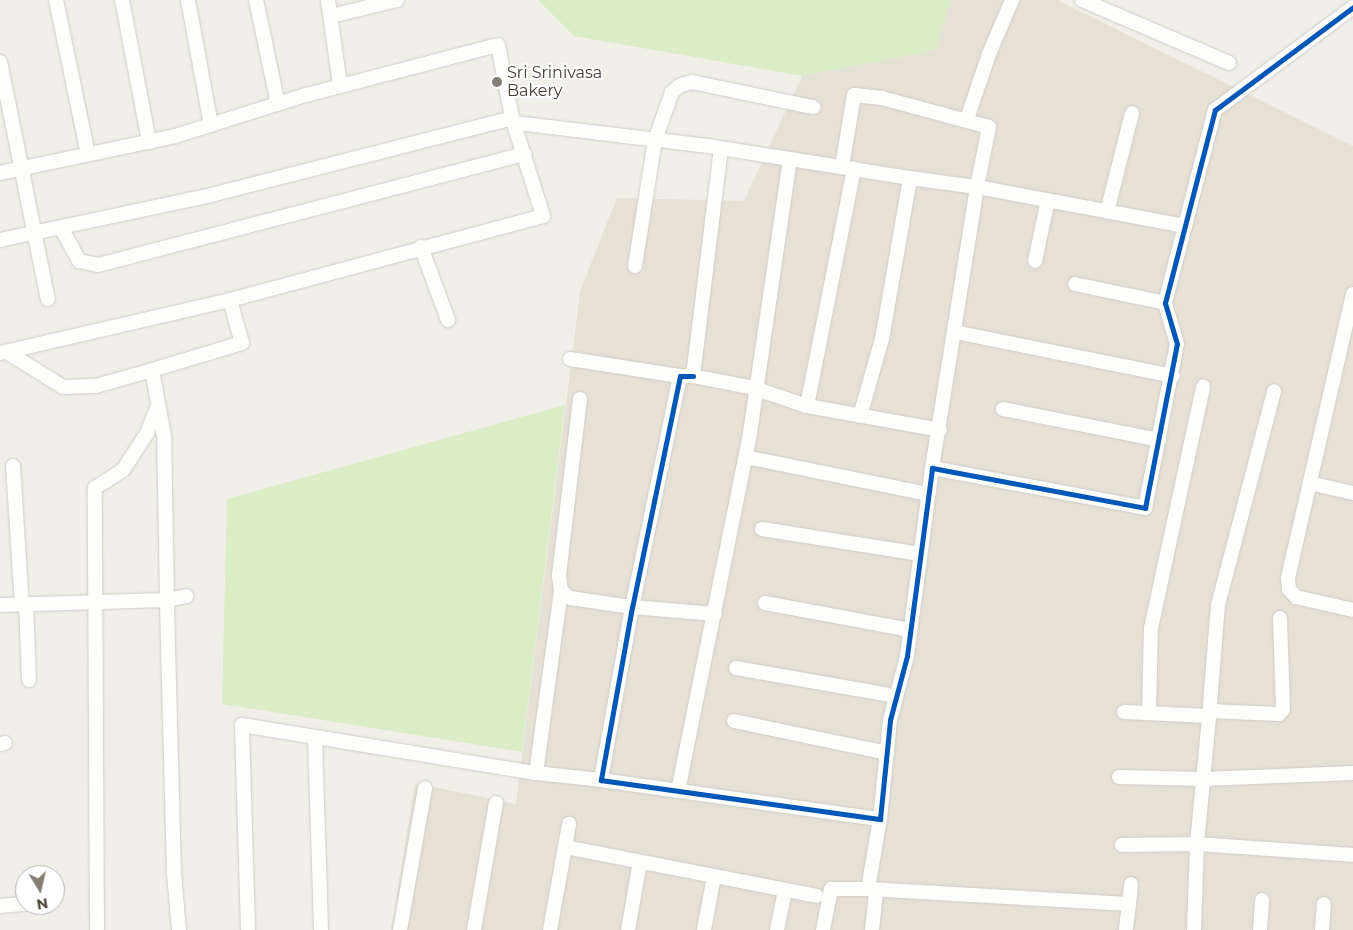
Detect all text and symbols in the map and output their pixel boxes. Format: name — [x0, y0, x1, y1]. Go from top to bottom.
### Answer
place label: Sri Srinivasa Bakery — [507, 63, 602, 101]
marker: Sri Srinivasa Bakery — [491, 76, 503, 88]
north arrow — [15, 865, 65, 915]
text: N — [35, 894, 49, 914]

